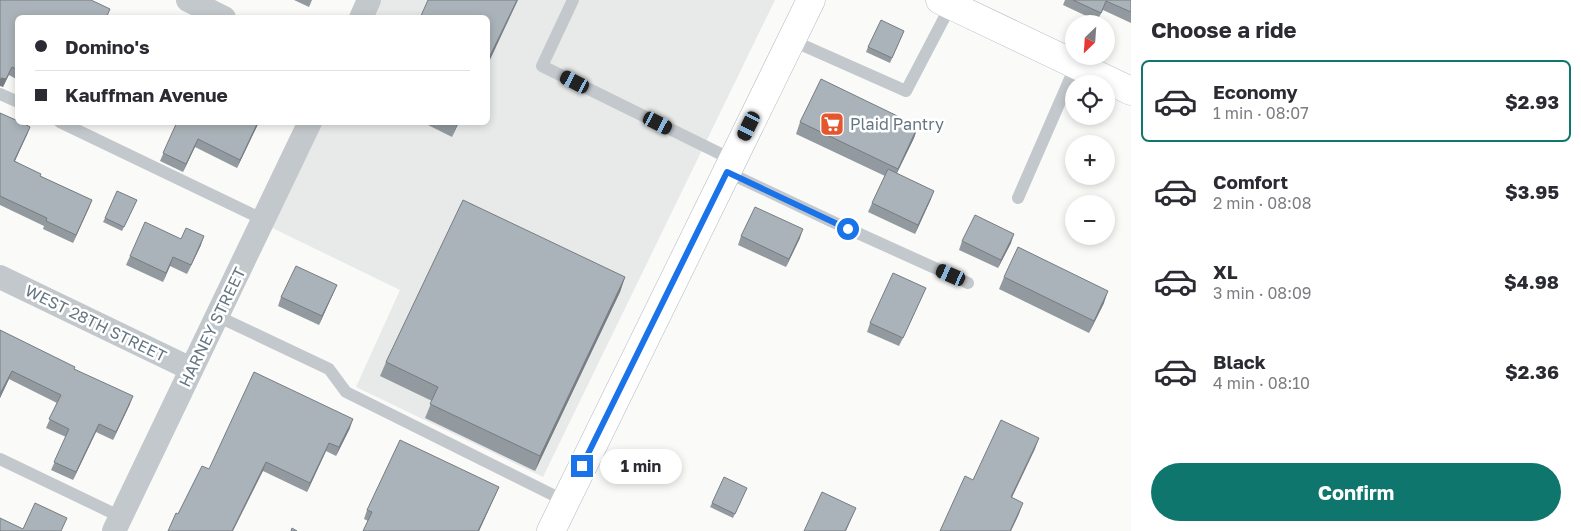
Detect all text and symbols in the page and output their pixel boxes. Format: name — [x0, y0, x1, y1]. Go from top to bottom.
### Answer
north arrow — [1065, 15, 1115, 65]
map controls — [1065, 15, 1115, 245]
text: Choose a ride — [1151, 16, 1297, 43]
text: Domino's — [65, 35, 150, 58]
car — [558, 69, 591, 95]
button: locate — [1065, 75, 1115, 125]
icon: car — [1153, 79, 1198, 124]
text: Economy — [1213, 80, 1298, 103]
text: Kauffman Avenue — [65, 83, 228, 106]
text: $2.93 — [1505, 90, 1559, 113]
text: 1 min · 08:07 — [1213, 103, 1309, 123]
car — [735, 109, 762, 143]
car — [641, 110, 674, 136]
supermarket icon: Plaid Pantry — [819, 111, 845, 137]
place label: Plaid Pantry — [850, 114, 944, 134]
button: + — [1065, 135, 1115, 185]
icon: car — [1153, 169, 1198, 214]
text: Comfort — [1213, 170, 1288, 193]
text: $3.95 — [1505, 180, 1559, 203]
text: 2 min · 08:08 — [1213, 193, 1312, 213]
button: − — [1065, 195, 1115, 245]
route start — [837, 218, 859, 240]
icon: car — [1153, 259, 1198, 304]
text: XL — [1213, 260, 1238, 283]
car — [934, 262, 967, 288]
street label: HARNEY STREET — [174, 264, 250, 390]
text: $4.98 — [1504, 270, 1559, 293]
street label: WEST 28TH STREET — [22, 280, 170, 366]
text: 3 min · 08:09 — [1213, 283, 1312, 303]
icon: car — [1153, 349, 1198, 394]
text: Black — [1213, 350, 1266, 373]
text: $2.36 — [1505, 360, 1559, 383]
text: 4 min · 08:10 — [1213, 373, 1310, 393]
callout: 1 min — [600, 448, 682, 484]
route end — [571, 455, 593, 477]
text: 1 min — [621, 456, 661, 476]
button: Confirm — [1151, 463, 1561, 521]

